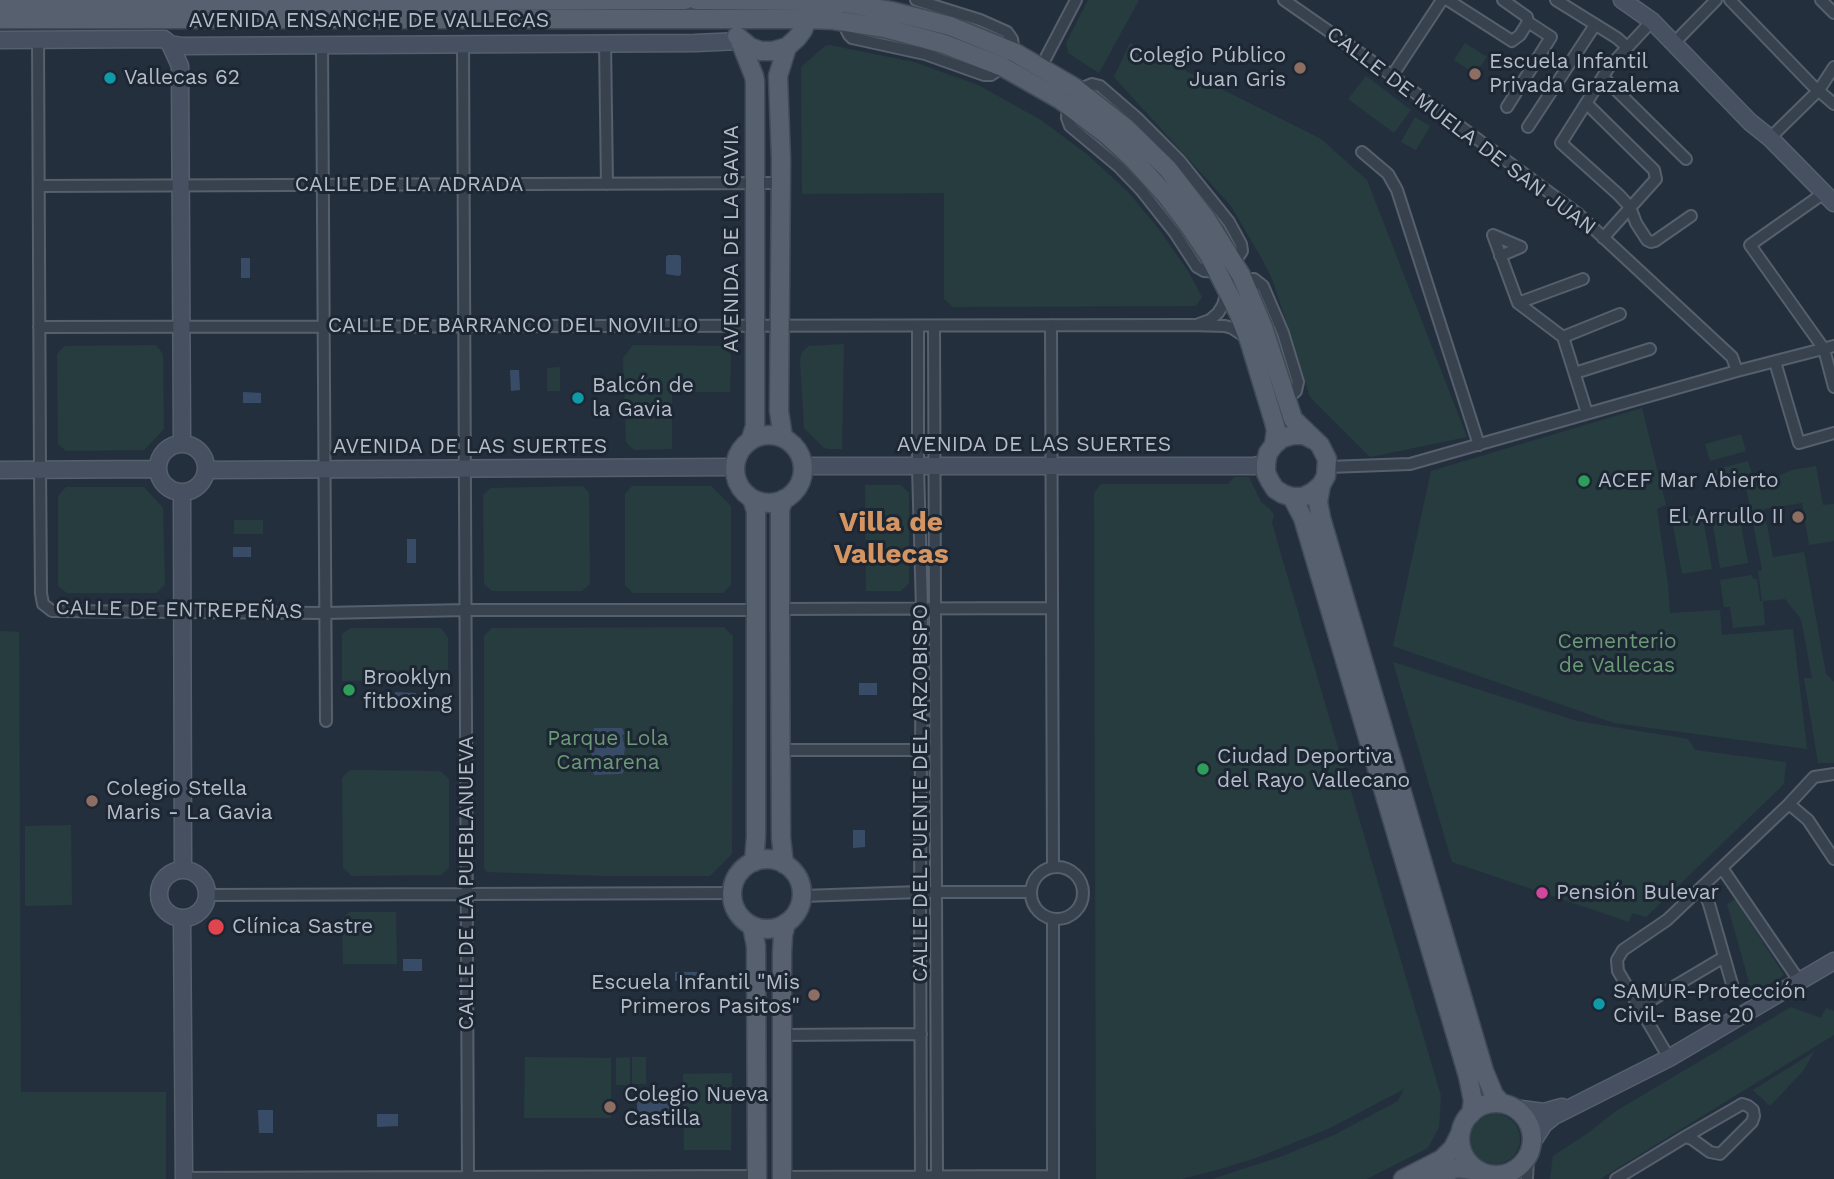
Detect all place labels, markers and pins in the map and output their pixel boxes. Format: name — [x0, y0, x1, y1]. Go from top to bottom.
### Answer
place label: Colegio Público Juan Gris — [1129, 43, 1286, 93]
place label: Escuela Infantil Privada Grazalema — [1489, 49, 1680, 99]
marker: Colegio Público Juan Gris — [1292, 60, 1308, 76]
place label: Vallecas 62 — [124, 65, 240, 91]
marker: Escuela Infantil Privada Grazalema — [1467, 66, 1483, 82]
marker: Vallecas 62 — [102, 70, 118, 86]
place label: Balcón de la Gavia — [592, 373, 694, 423]
marker: Balcón de la Gavia — [570, 390, 586, 406]
place label: ACEF Mar Abierto — [1598, 468, 1779, 494]
marker: ACEF Mar Abierto — [1576, 473, 1592, 489]
place label: El Arrullo II — [1668, 504, 1784, 530]
marker: El Arrullo II — [1790, 509, 1806, 525]
place label: Brooklyn fitboxing — [363, 665, 452, 715]
marker: Brooklyn fitboxing — [341, 682, 357, 698]
place label: Ciudad Deportiva del Rayo Vallecano — [1217, 744, 1410, 794]
marker: Ciudad Deportiva del Rayo Vallecano — [1195, 761, 1211, 777]
place label: Colegio Stella Maris - La Gavia — [106, 776, 273, 826]
marker: Colegio Stella Maris - La Gavia — [84, 793, 100, 809]
place label: Pensión Bulevar — [1556, 880, 1719, 906]
marker: Pensión Bulevar — [1534, 885, 1550, 901]
place label: Clínica Sastre — [232, 914, 373, 940]
marker: Clínica Sastre — [206, 917, 226, 937]
place label: Escuela Infantil "Mis Primeros Pasitos" — [591, 970, 800, 1020]
place label: SAMUR-Protección Civil- Base 20 — [1613, 979, 1806, 1029]
marker: Escuela Infantil "Mis Primeros Pasitos" — [806, 987, 822, 1003]
marker: SAMUR-Protección Civil- Base 20 — [1591, 996, 1607, 1012]
place label: Colegio Nueva Castilla — [624, 1082, 769, 1132]
marker: Colegio Nueva Castilla — [602, 1099, 618, 1115]

